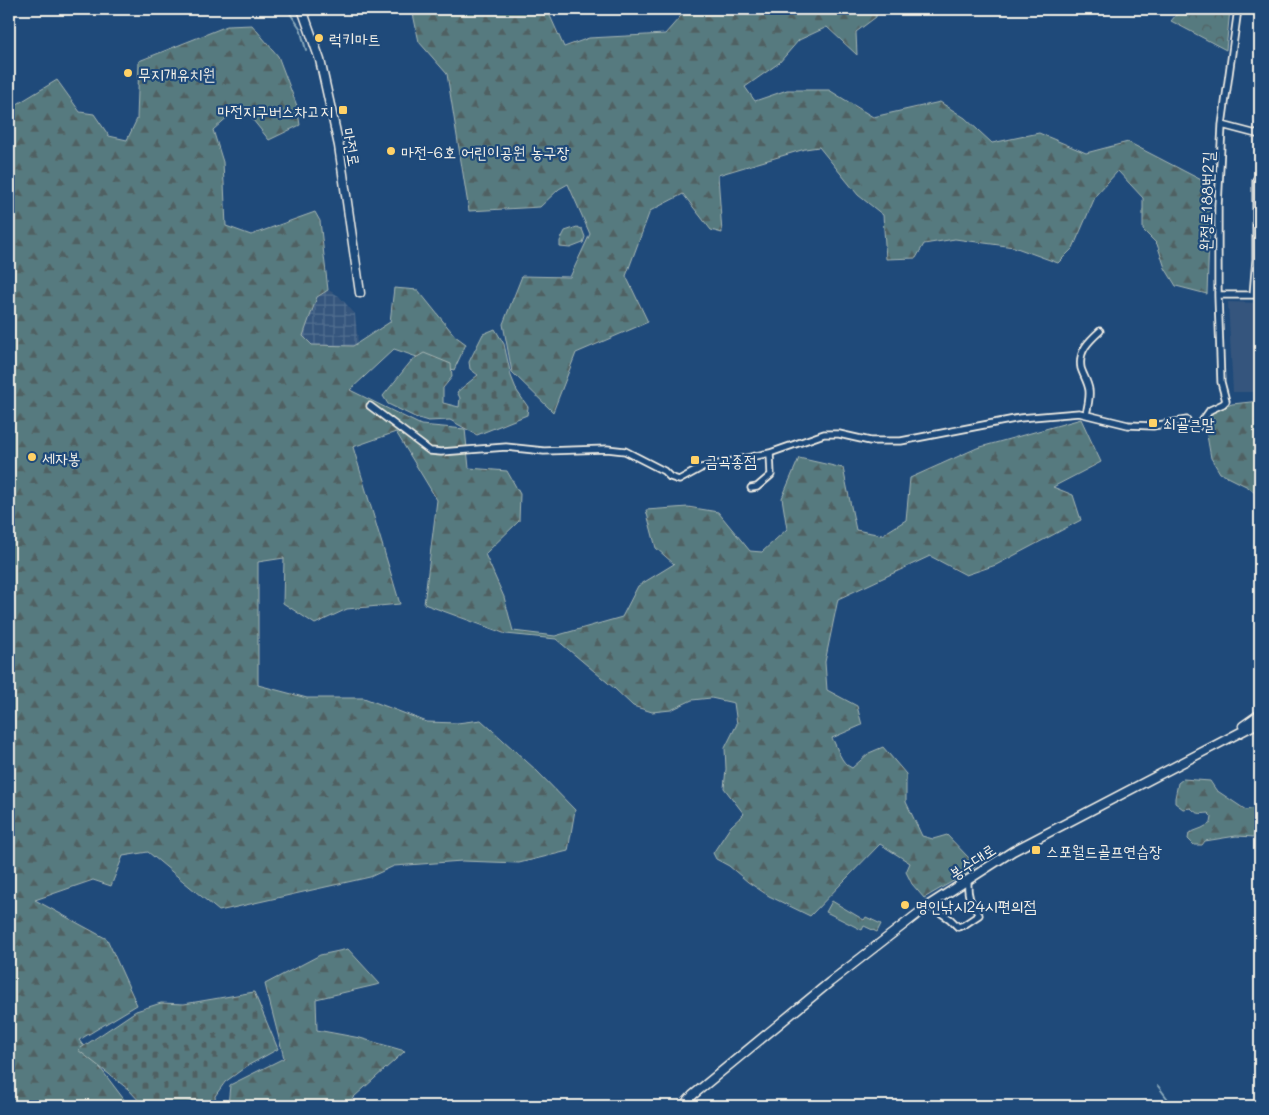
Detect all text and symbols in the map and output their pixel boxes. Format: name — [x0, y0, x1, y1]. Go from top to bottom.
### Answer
place label: 럭키마트 — [329, 28, 381, 49]
marker: 럭키마트 — [313, 32, 325, 44]
place label: 무지개유치원 — [138, 63, 215, 84]
marker: 무지개유치원 — [122, 67, 134, 79]
place label: 마전지구버스차고지 — [217, 100, 333, 121]
marker: 마전지구버스차고지 — [337, 104, 349, 116]
street label: 마전로 — [338, 126, 366, 168]
place label: 마전-6호 어린이공원 농구장 — [401, 141, 569, 162]
marker: 마전-6호 어린이공원 농구장 — [385, 145, 397, 157]
street label: 완정로188번2길 — [1194, 151, 1218, 251]
place label: 쇠골큰말 — [1163, 413, 1215, 434]
marker: 쇠골큰말 — [1147, 417, 1159, 429]
place label: 세자봉 — [42, 447, 81, 468]
place label: 금곡종점 — [705, 450, 757, 471]
marker: 세자봉 — [26, 451, 38, 463]
marker: 금곡종점 — [689, 454, 701, 466]
street label: 봉수대로 — [945, 838, 999, 884]
place label: 스포월드골프연습장 — [1046, 840, 1162, 861]
marker: 스포월드골프연습장 — [1030, 844, 1042, 856]
place label: 명인낚시24시편의점 — [915, 895, 1036, 916]
marker: 명인낚시24시편의점 — [899, 899, 911, 911]

